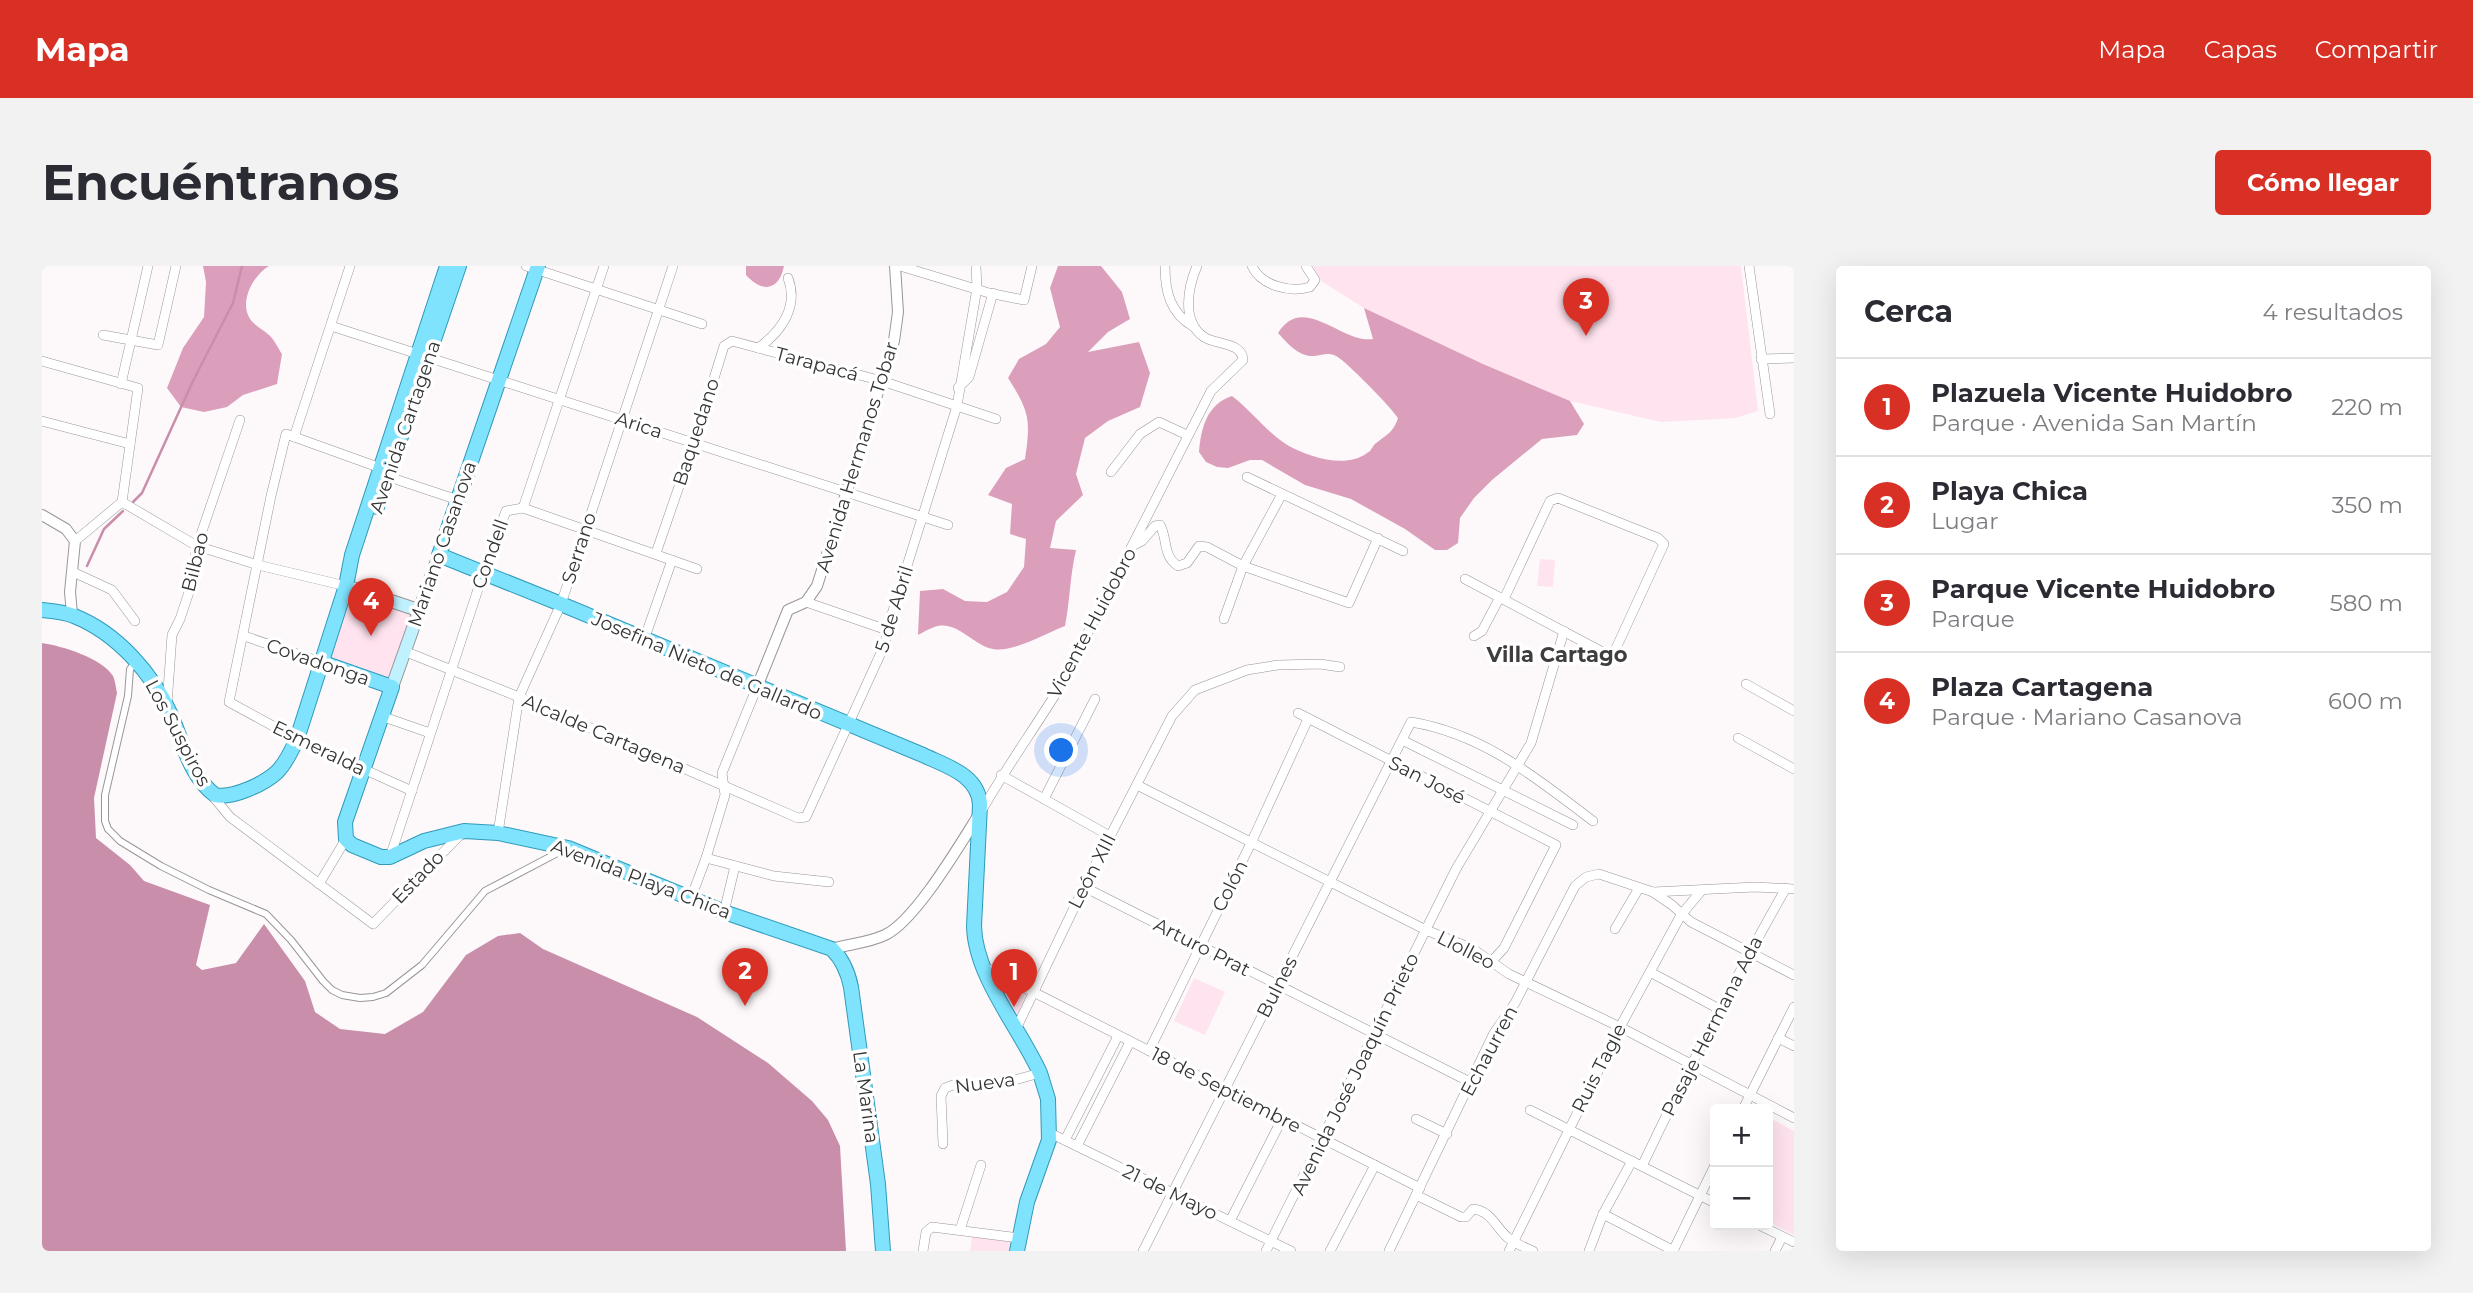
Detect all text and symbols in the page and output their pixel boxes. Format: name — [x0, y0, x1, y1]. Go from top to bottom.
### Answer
text: Mapa — [35, 29, 130, 69]
text: Mapa — [2098, 35, 2166, 64]
text: Capas — [2204, 35, 2277, 64]
text: Compartir — [2315, 35, 2438, 64]
button: Cómo llegar — [2215, 150, 2431, 215]
text: Encuéntranos — [42, 153, 399, 212]
pin: 3 — [1563, 278, 1609, 336]
text: Cerca — [1864, 293, 1953, 330]
text: 4 resultados — [2263, 298, 2403, 326]
street label: Avenida Cartagena — [365, 338, 445, 516]
street label: Avenida Hermanos Tobar — [811, 339, 903, 575]
street label: Tarapacá — [773, 342, 861, 386]
street label: Baquedano — [668, 375, 724, 489]
text: Plazuela Vicente Huidobro — [1931, 377, 2292, 409]
text: 1 — [1882, 393, 1892, 421]
text: 220 m — [2331, 393, 2403, 421]
street label: Arica — [613, 407, 665, 443]
text: Parque · Avenida San Martín — [1931, 409, 2257, 437]
street label: Mariano Casanova — [403, 458, 481, 630]
text: Playa Chica — [1931, 475, 2088, 507]
text: 2 — [1880, 491, 1894, 519]
text: 350 m — [2332, 491, 2403, 519]
text: Lugar — [1931, 507, 1998, 535]
street label: Serrano — [557, 509, 601, 586]
street label: Condell — [467, 516, 513, 592]
street label: Bilbao — [177, 530, 213, 594]
street label: Vicente Huidobro — [1043, 544, 1141, 702]
street label: 5 de Abril — [870, 563, 918, 655]
text: Parque Vicente Huidobro — [1931, 573, 2275, 605]
pin: 4 — [348, 578, 394, 636]
text: 3 — [1880, 589, 1894, 617]
text: 580 m — [2330, 589, 2403, 617]
text: Parque — [1931, 605, 2015, 633]
street label: Josefina Nieto de Gallardo — [587, 607, 826, 725]
street label: Covadonga — [263, 634, 373, 690]
district label: Villa Cartago — [1485, 642, 1628, 667]
text: Plaza Cartagena — [1931, 671, 2153, 703]
street label: Los Suspiros — [140, 676, 216, 790]
text: 4 — [1879, 687, 1895, 715]
text: 600 m — [2328, 687, 2403, 715]
street label: Alcalde Cartagena — [519, 689, 689, 779]
text: Parque · Mariano Casanova — [1931, 703, 2243, 731]
street label: Esmeralda — [269, 716, 369, 780]
your location — [1044, 733, 1078, 767]
street label: San José — [1385, 751, 1469, 809]
street label: León XIII — [1063, 829, 1121, 913]
street label: Avenida Playa Chica — [548, 834, 734, 924]
street label: Estado — [387, 846, 449, 908]
street label: Colón — [1207, 856, 1253, 916]
street label: Arturo Prat — [1150, 913, 1254, 981]
street label: Llolleo — [1433, 926, 1499, 974]
street label: Pasaje Hermana Ada — [1657, 932, 1767, 1120]
pin: 2 — [722, 948, 768, 1006]
pin: 1 — [991, 949, 1037, 1007]
street label: Avenida José Joaquín Prieto — [1286, 949, 1424, 1199]
street label: Bulnes — [1252, 952, 1302, 1022]
street label: Echaurren — [1456, 1002, 1522, 1100]
street label: Ruis Tagle — [1567, 1020, 1631, 1116]
street label: 18 de Septiembre — [1147, 1042, 1305, 1138]
street label: La Marina — [848, 1049, 884, 1145]
street label: Nueva — [954, 1068, 1016, 1098]
map controls — [1710, 1104, 1773, 1230]
button: + — [1710, 1104, 1773, 1167]
street label: 21 de Mayo — [1119, 1159, 1221, 1225]
button: − — [1710, 1167, 1773, 1230]

